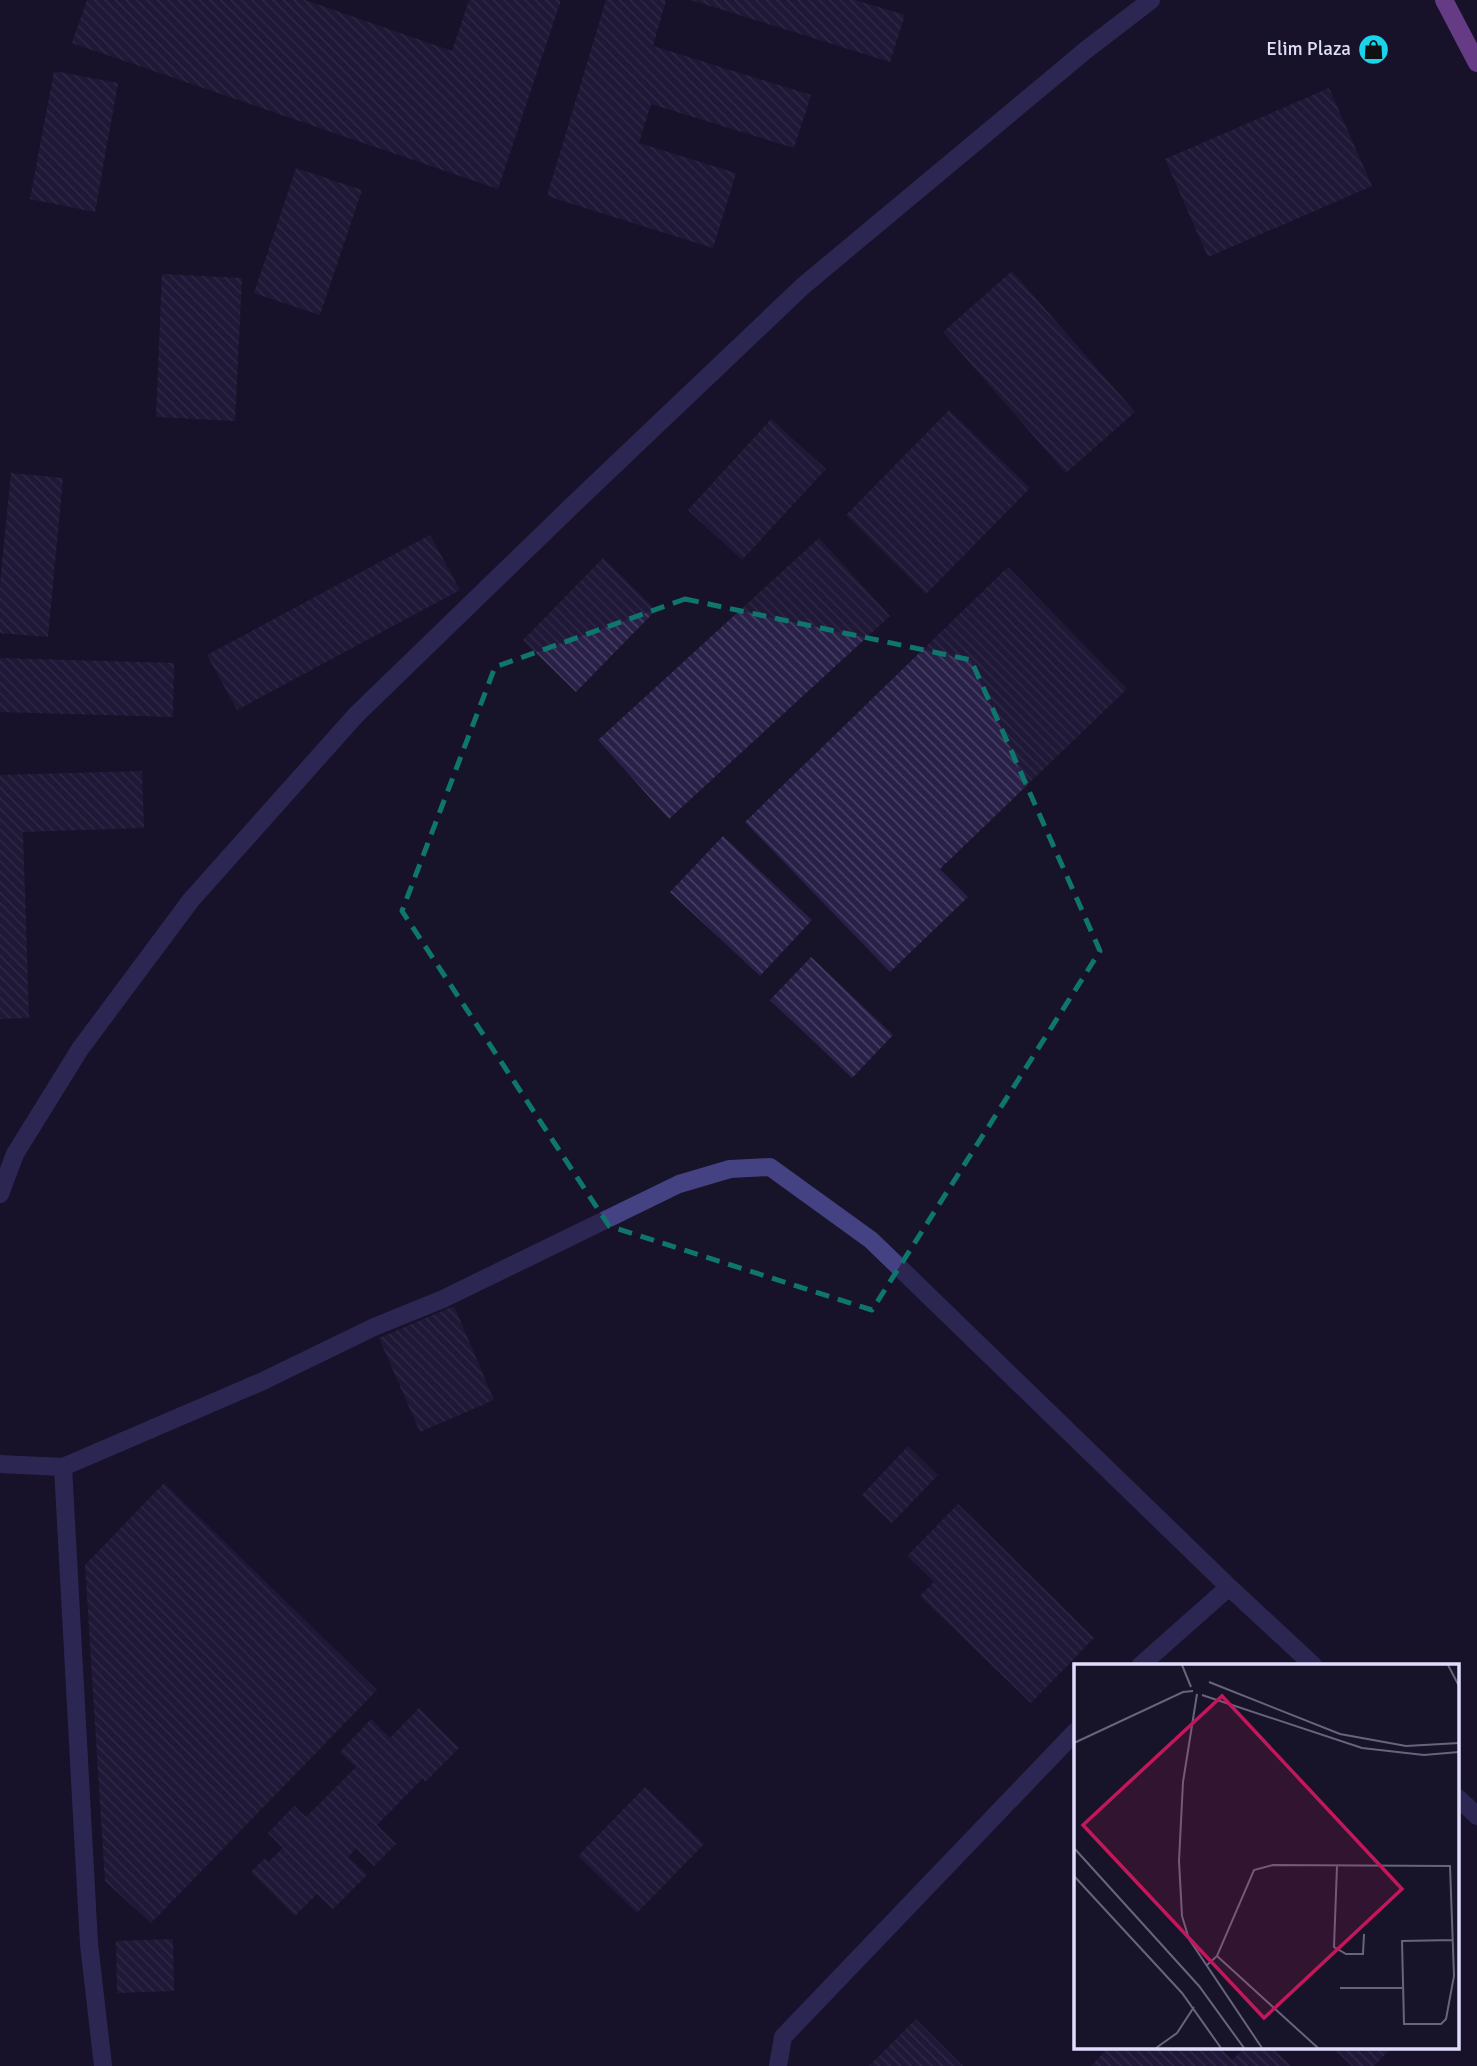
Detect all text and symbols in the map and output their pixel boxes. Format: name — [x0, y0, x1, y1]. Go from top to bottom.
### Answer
shop icon: Elim Plaza — [1357, 32, 1391, 66]
place label: Elim Plaza — [1266, 37, 1351, 61]
inset map — [1074, 1664, 1460, 2048]

